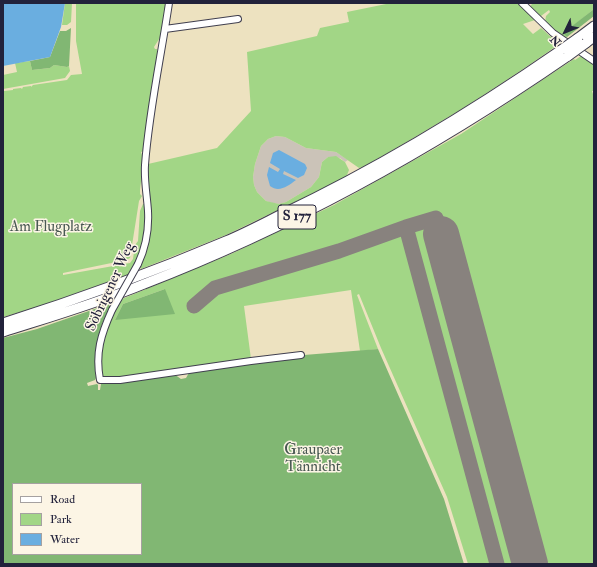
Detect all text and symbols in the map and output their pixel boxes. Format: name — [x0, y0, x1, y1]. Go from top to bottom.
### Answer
north arrow — [545, 12, 585, 52]
text: N — [548, 32, 564, 49]
road number: S 177 — [278, 205, 316, 229]
park label: Am Flugplatz — [10, 219, 92, 237]
street label: Söbrigener Weg — [82, 240, 140, 334]
park label: Graupaer Tännicht — [284, 442, 342, 477]
legend — [12, 483, 142, 555]
text: Road — [50, 492, 75, 507]
text: Park — [50, 512, 72, 527]
text: Water — [50, 532, 79, 547]

